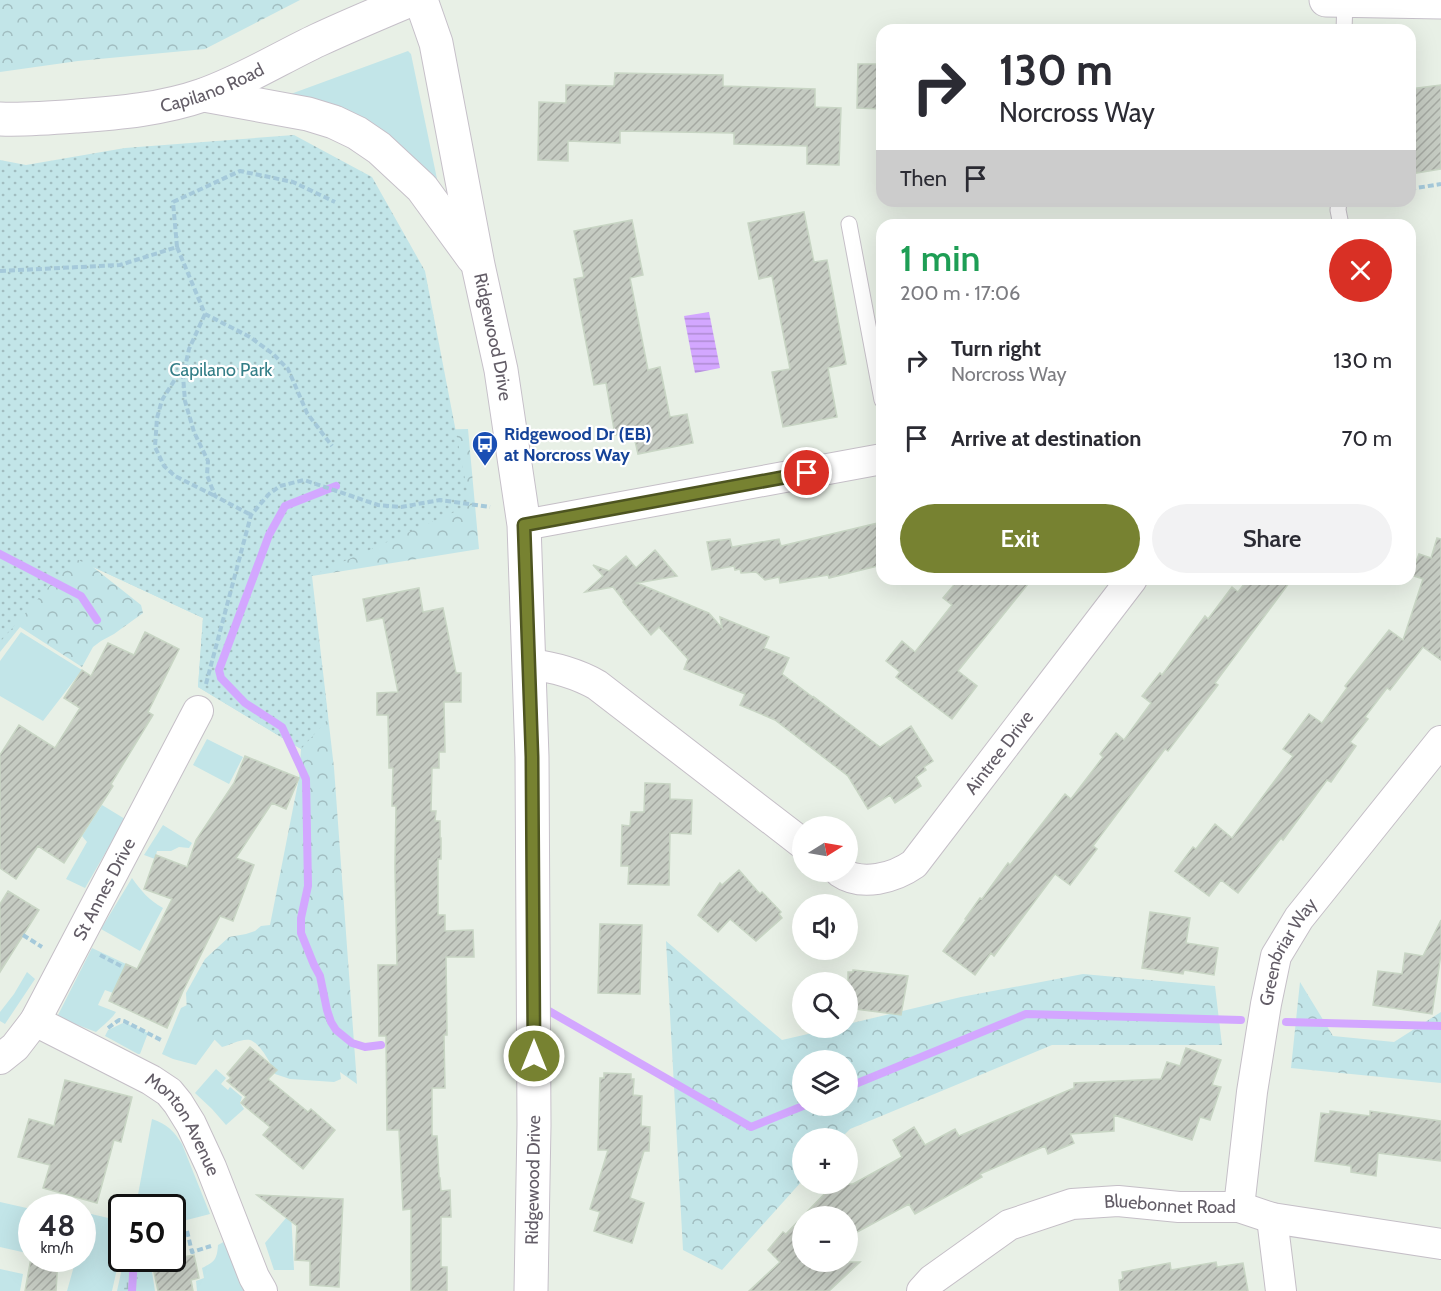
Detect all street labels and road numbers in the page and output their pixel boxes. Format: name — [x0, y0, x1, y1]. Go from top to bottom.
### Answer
street label: Capilano Road — [158, 58, 268, 117]
street label: Ridgewood Drive — [469, 271, 516, 402]
street label: Aintree Drive — [960, 706, 1038, 799]
street label: St Annes Drive — [68, 834, 140, 944]
street label: Greenbriar Way — [1255, 894, 1322, 1008]
street label: Monton Avenue — [141, 1068, 224, 1179]
street label: Ridgewood Drive — [521, 1115, 545, 1245]
street label: Bluebonnet Road — [1103, 1190, 1236, 1218]

